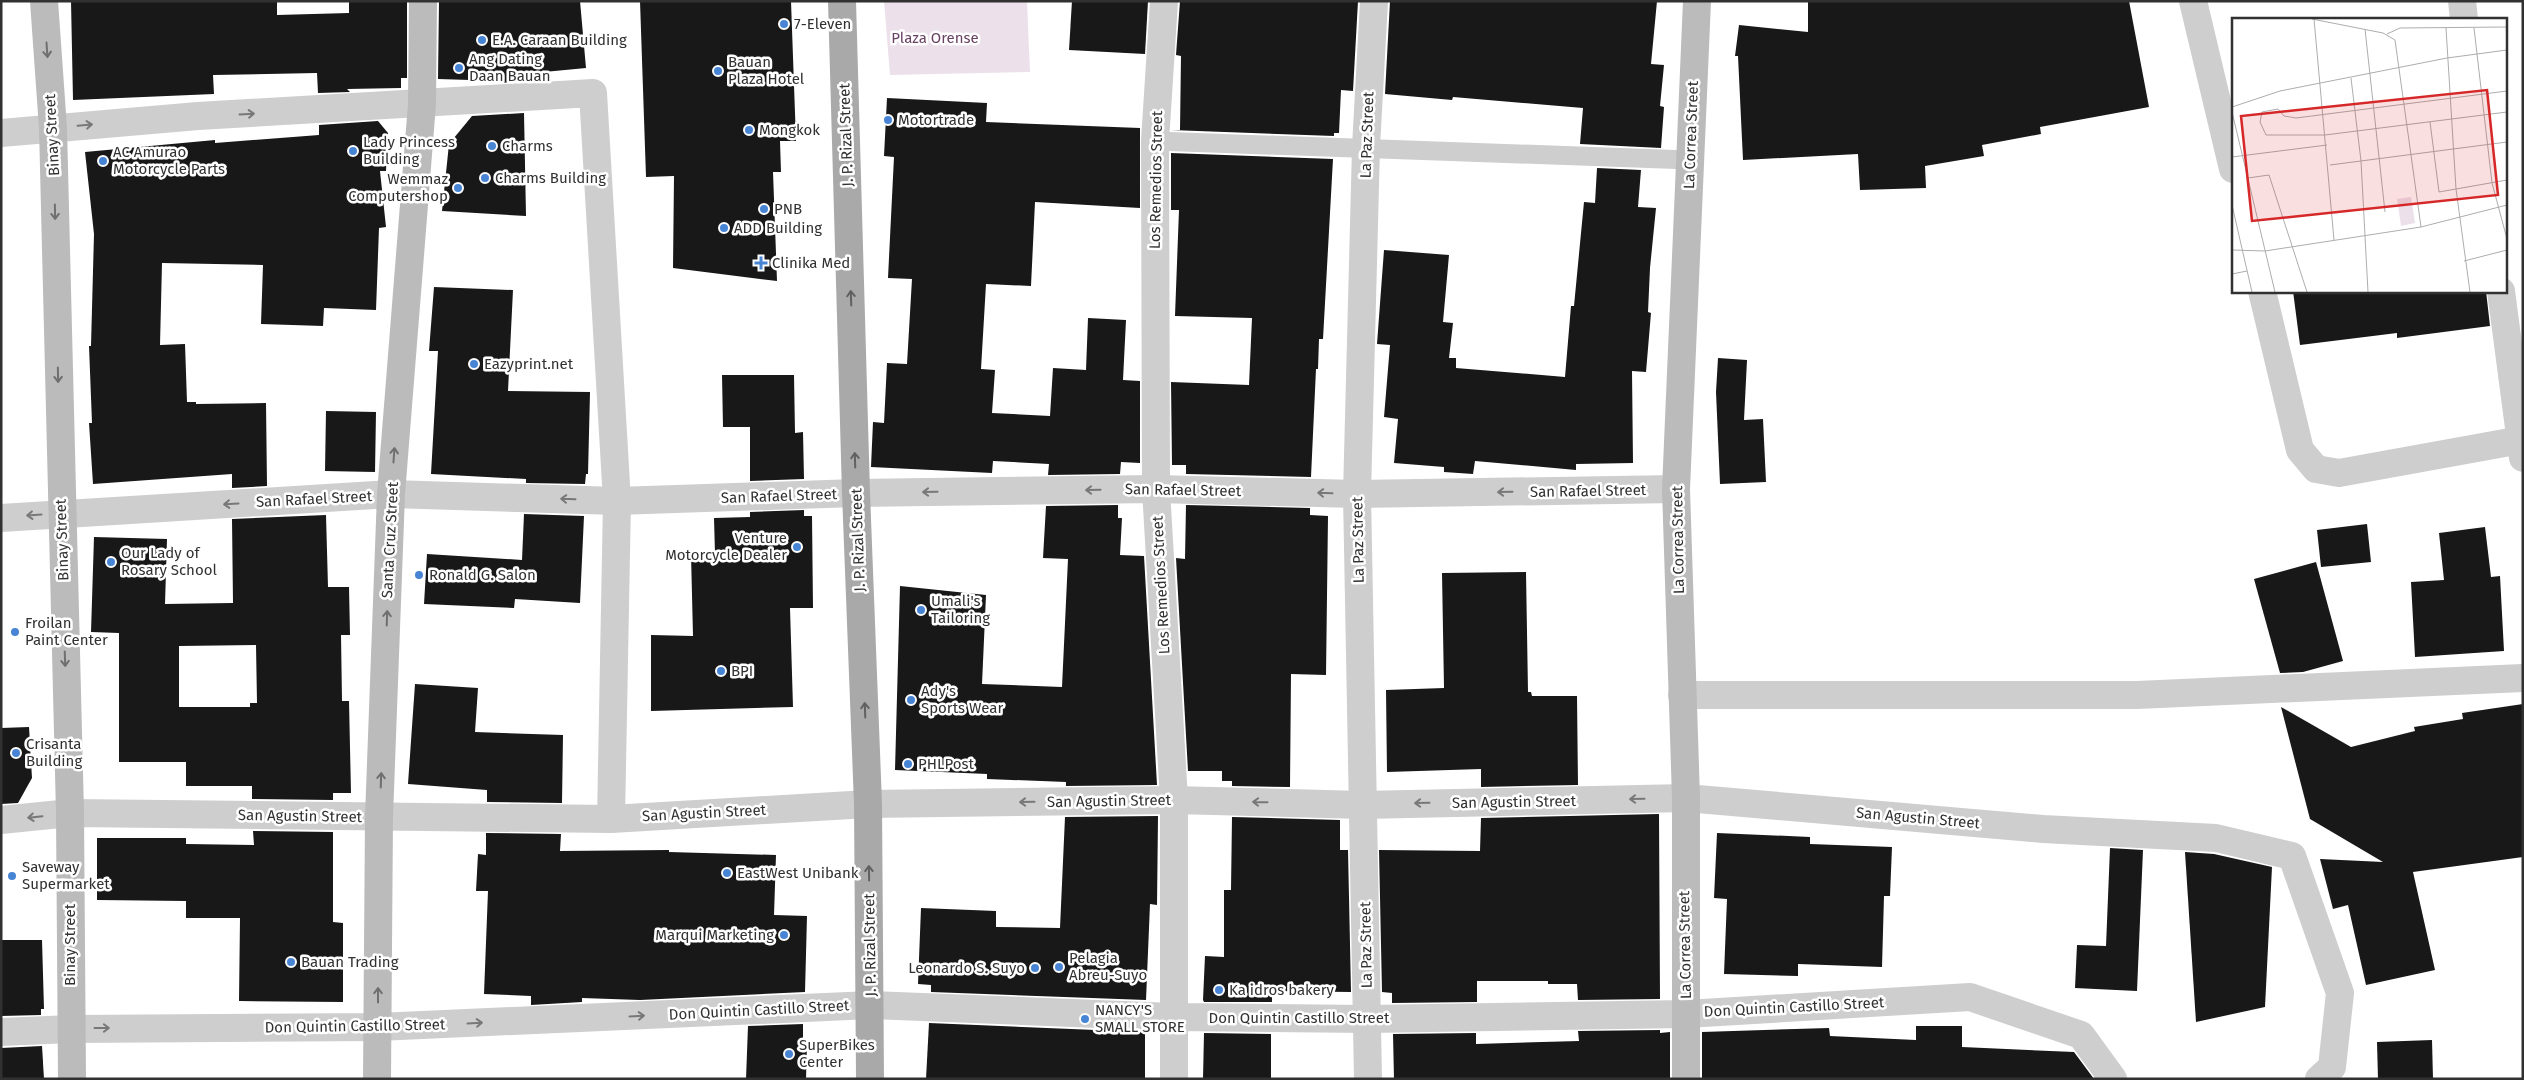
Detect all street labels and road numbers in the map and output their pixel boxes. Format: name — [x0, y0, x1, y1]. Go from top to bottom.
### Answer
street label: La Correa Street — [1680, 80, 1702, 189]
street label: J. P. Rizal Street — [835, 82, 857, 187]
street label: La Paz Street — [1356, 91, 1378, 179]
street label: Binay Street — [41, 93, 63, 176]
street label: Los Remedios Street — [1146, 110, 1166, 249]
street label: San Rafael Street — [1125, 480, 1242, 500]
street label: Santa Cruz Street — [378, 481, 402, 599]
street label: San Rafael Street — [1530, 481, 1647, 501]
street label: San Rafael Street — [721, 485, 838, 507]
street label: La Correa Street — [1668, 485, 1688, 594]
street label: San Rafael Street — [255, 487, 373, 511]
street label: J. P. Rizal Street — [847, 487, 869, 592]
street label: La Paz Street — [1348, 496, 1368, 584]
street label: Binay Street — [52, 498, 72, 581]
street label: Los Remedios Street — [1148, 515, 1174, 655]
street label: San Agustin Street — [1047, 791, 1172, 811]
street label: San Agustin Street — [1452, 792, 1577, 812]
street label: San Agustin Street — [642, 801, 767, 825]
street label: San Agustin Street — [1855, 804, 1981, 832]
street label: San Agustin Street — [238, 806, 363, 826]
street label: La Correa Street — [1675, 890, 1695, 999]
street label: J. P. Rizal Street — [860, 893, 880, 997]
street label: La Paz Street — [1356, 901, 1376, 989]
street label: Binay Street — [61, 903, 79, 986]
street label: Don Quintin Castillo Street — [1703, 993, 1885, 1021]
street label: Don Quintin Castillo Street — [668, 996, 850, 1024]
street label: Don Quintin Castillo Street — [1209, 1009, 1390, 1027]
street label: Don Quintin Castillo Street — [264, 1015, 446, 1037]

